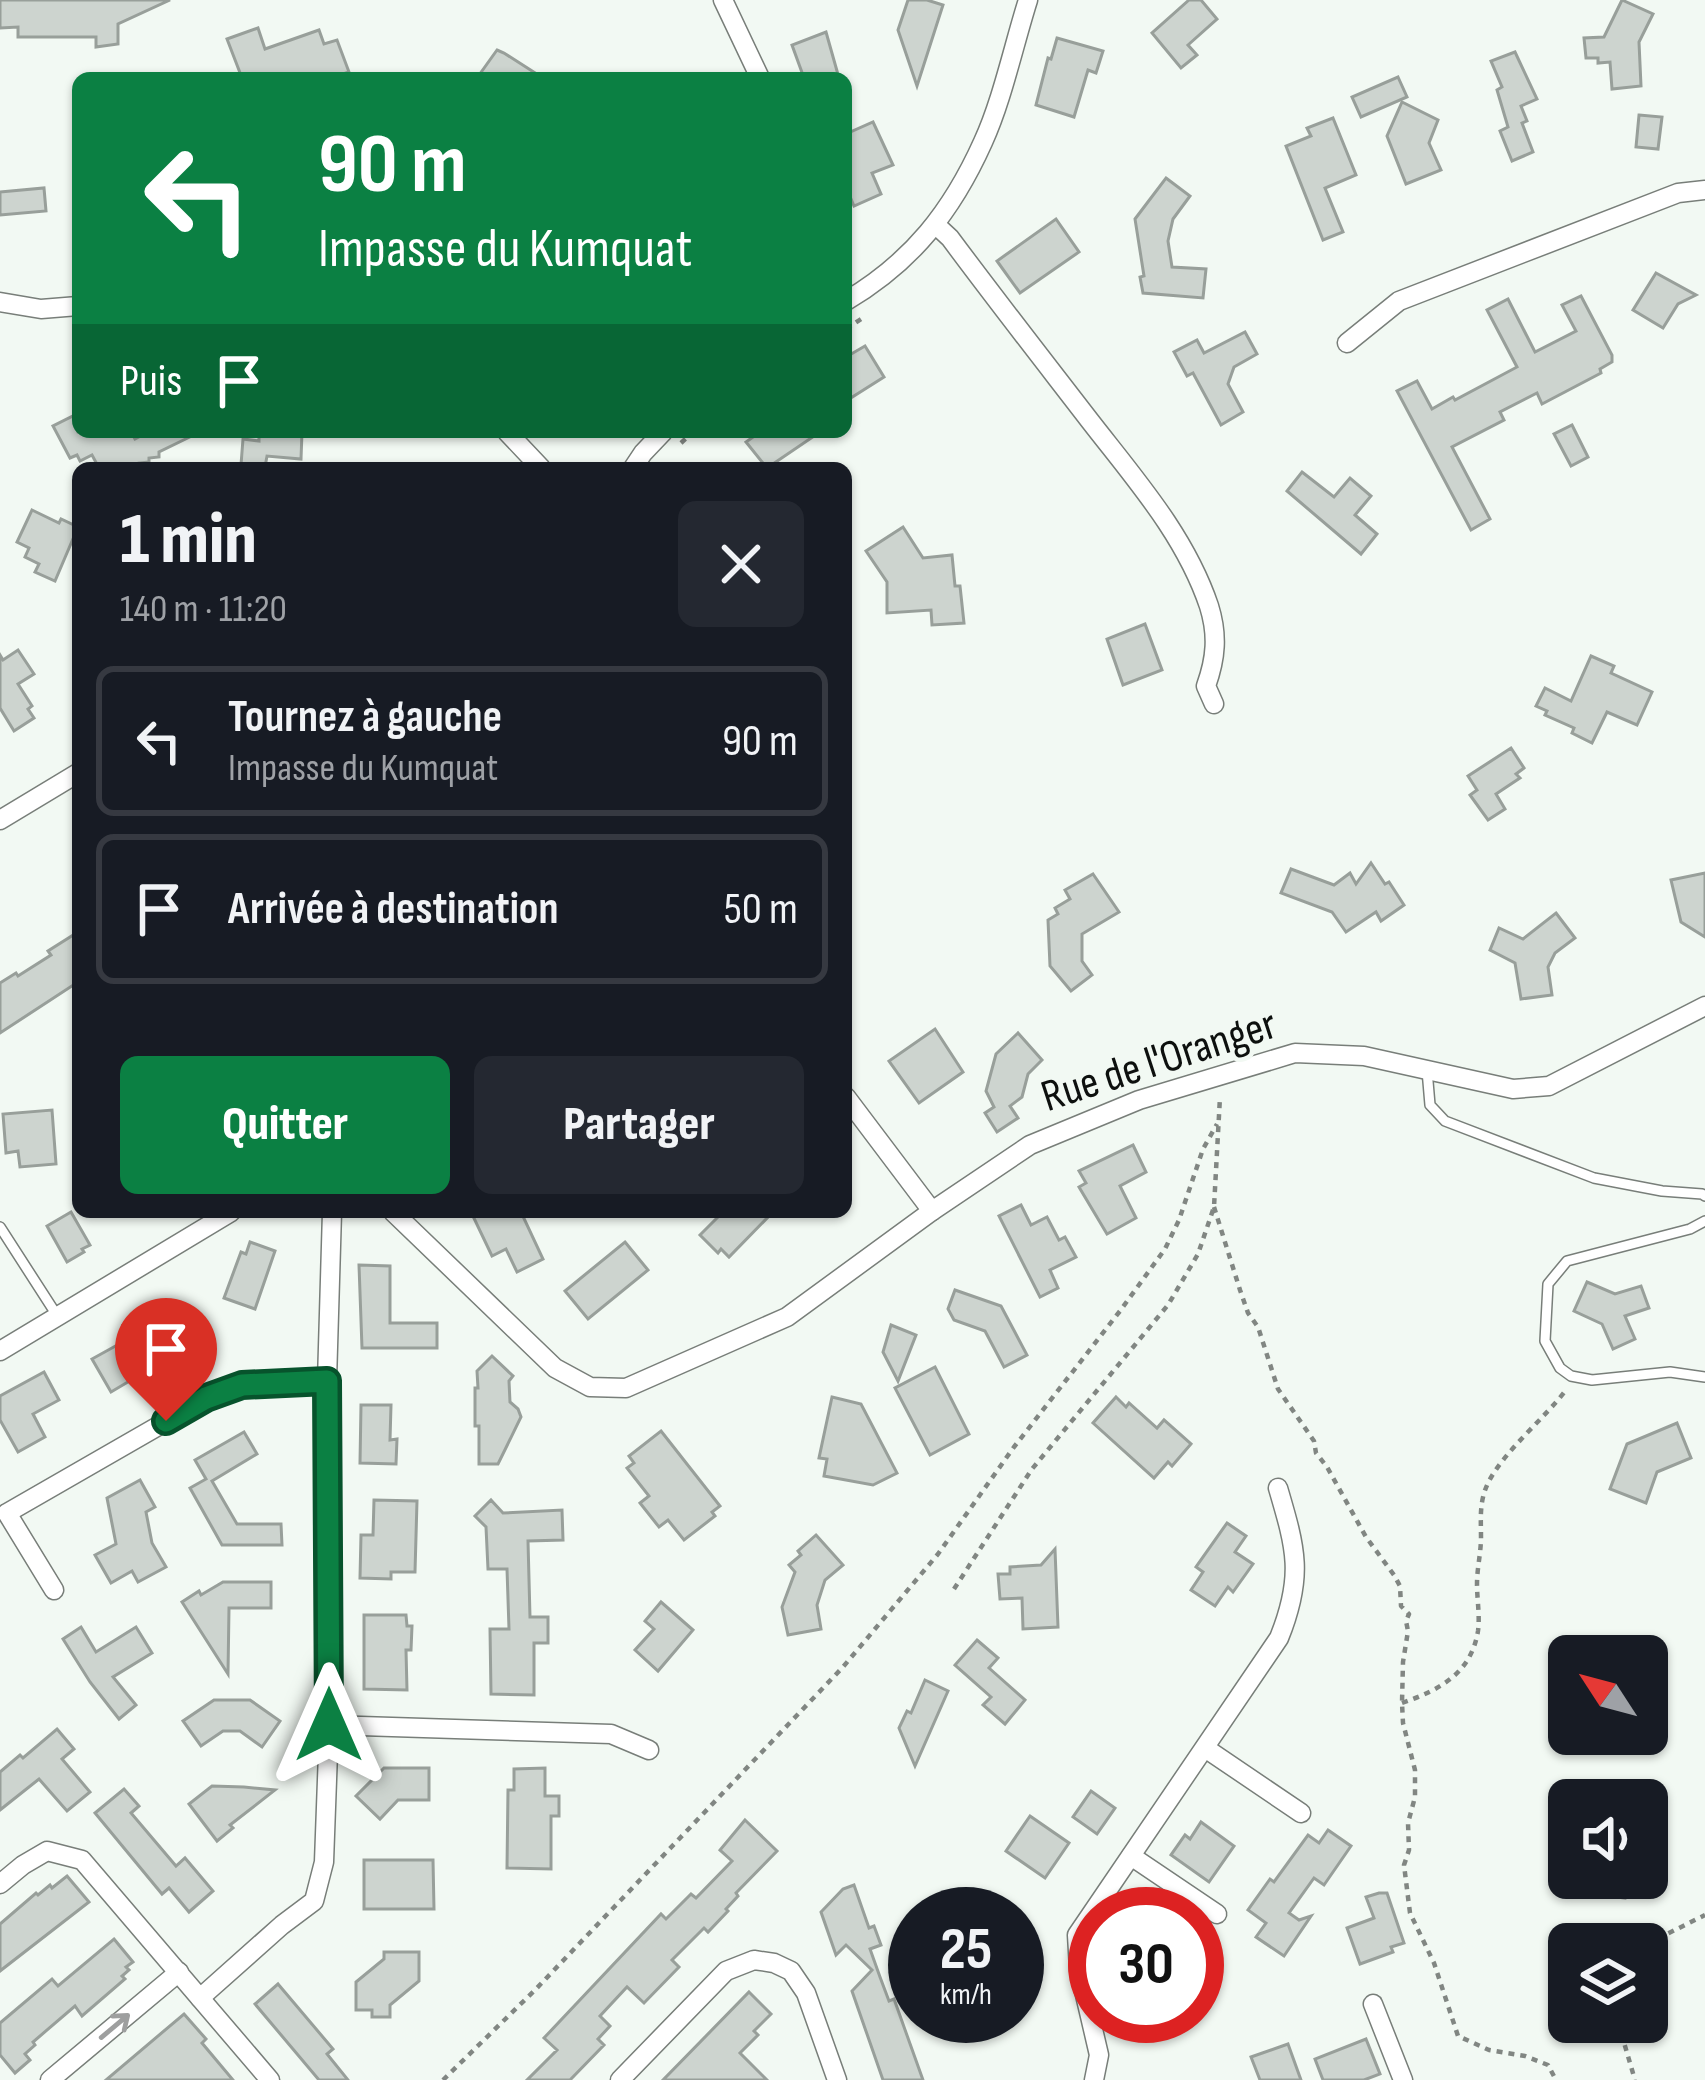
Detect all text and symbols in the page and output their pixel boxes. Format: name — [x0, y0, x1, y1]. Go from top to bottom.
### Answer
text: 90 m — [318, 115, 467, 216]
icon: left — [120, 120, 276, 276]
text: Impasse du Kumquat — [318, 217, 692, 282]
icon: arrive — [206, 348, 272, 414]
text: Puis — [120, 354, 182, 409]
text: 1 min — [120, 497, 257, 584]
button: close — [678, 501, 804, 627]
text: 140 m · 11:20 — [120, 586, 287, 633]
text: Tournez à gauche — [228, 690, 502, 745]
icon: left — [126, 708, 192, 774]
text: 90 m — [722, 714, 798, 769]
text: Impasse du Kumquat — [228, 745, 498, 792]
icon: arrive — [126, 876, 192, 942]
text: Arrivée à destination — [228, 882, 558, 937]
text: 50 m — [724, 882, 798, 937]
street label: Rue de l'Oranger — [1034, 997, 1284, 1125]
button: Quitter — [120, 1056, 450, 1194]
button: Partager — [474, 1056, 804, 1194]
pin — [115, 1298, 217, 1421]
icon: arrive — [133, 1316, 199, 1382]
north arrow — [1548, 1635, 1668, 1755]
map controls — [1548, 1635, 1668, 2043]
position arrow — [266, 1662, 392, 1788]
button: sound — [1548, 1779, 1668, 1899]
speed limit sign: 30 — [1068, 1887, 1224, 2043]
text: 25 — [940, 1914, 992, 1986]
button: layers — [1548, 1923, 1668, 2043]
text: km/h — [940, 1977, 992, 2013]
one-way arrow — [98, 2014, 130, 2040]

